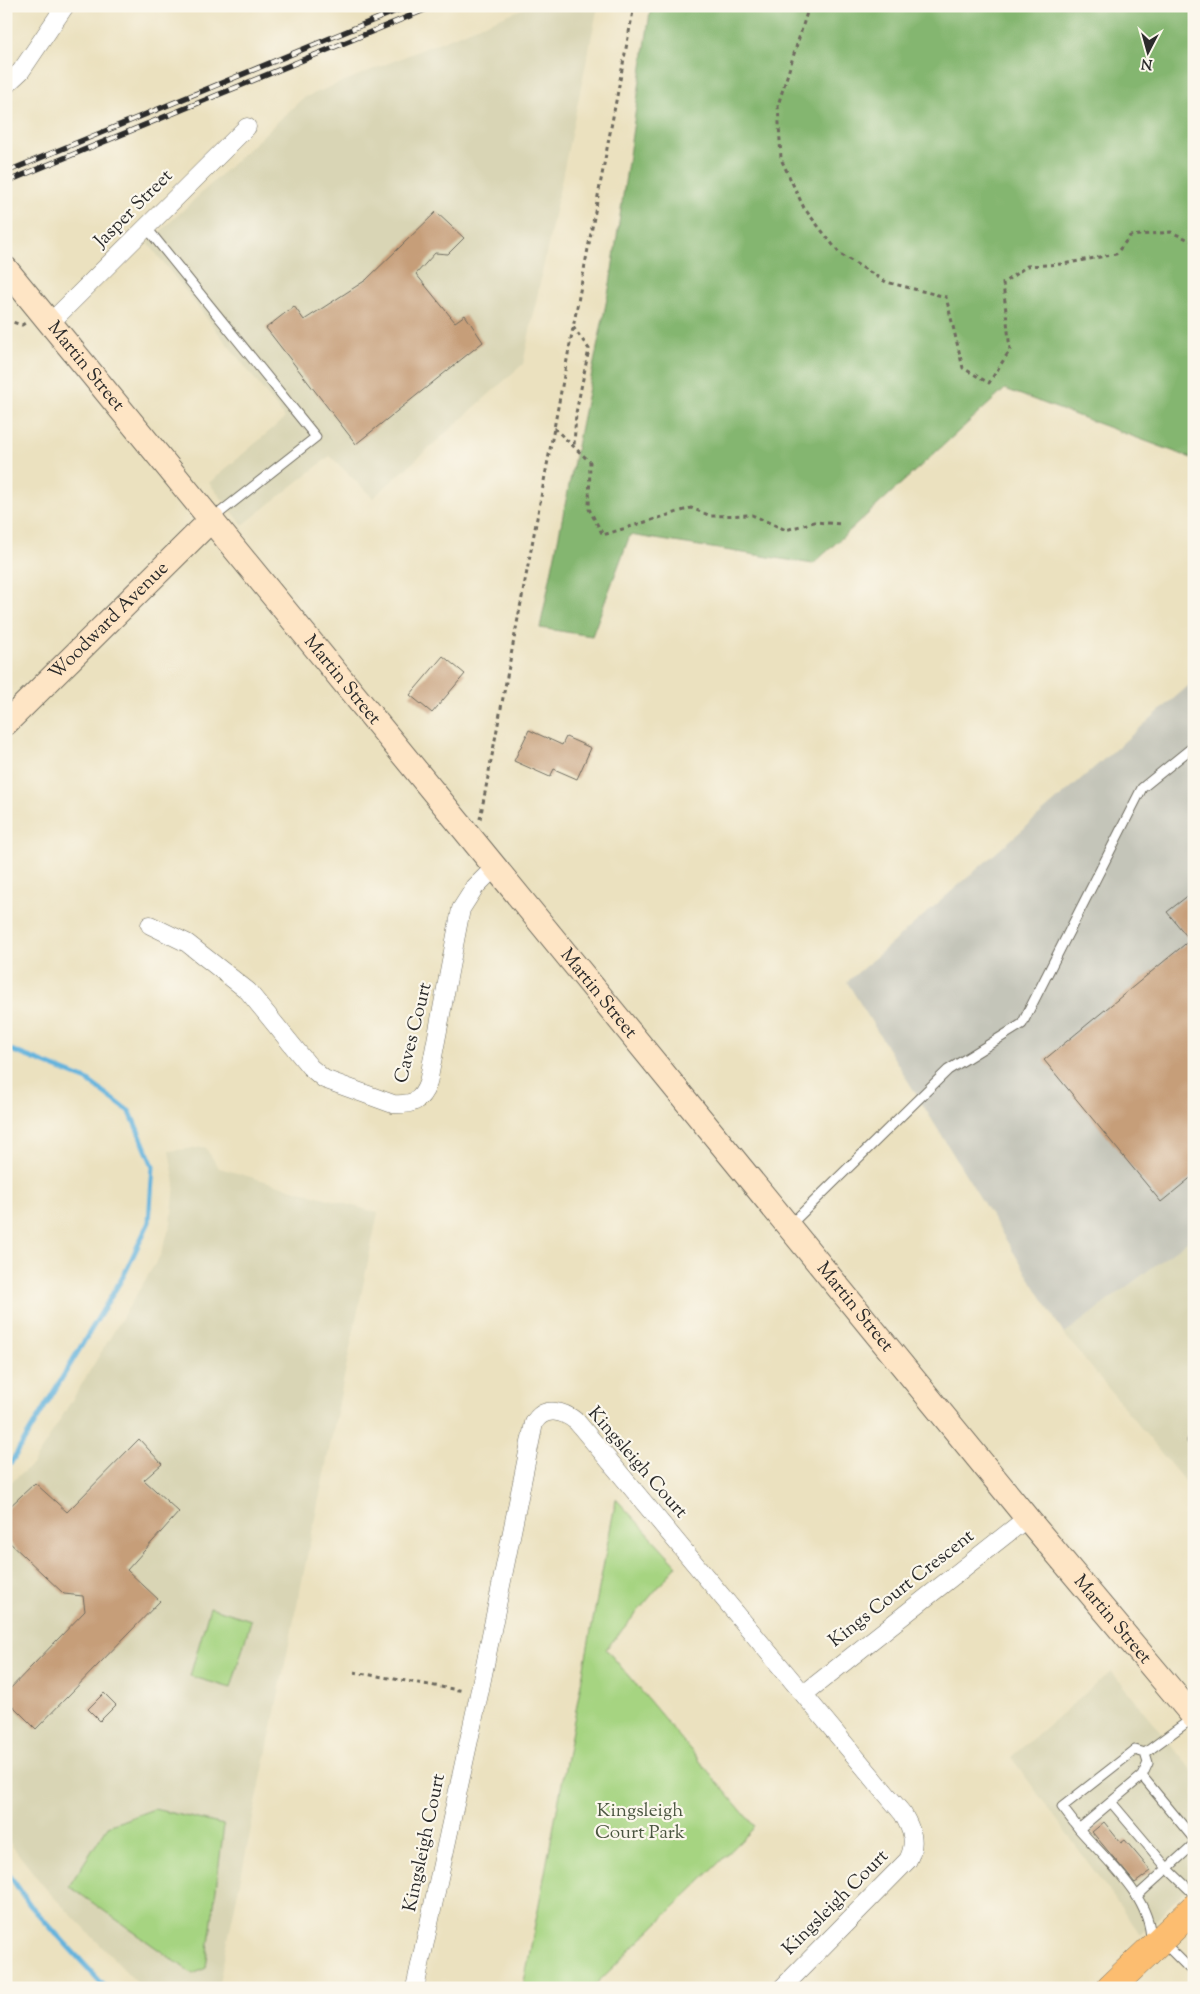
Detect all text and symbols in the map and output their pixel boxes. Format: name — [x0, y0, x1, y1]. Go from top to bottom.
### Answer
north arrow — [1122, 28, 1172, 78]
text: N — [1140, 52, 1153, 73]
street label: Jasper Street — [88, 163, 180, 255]
street label: Martin Street — [41, 316, 131, 418]
street label: Woodward Avenue — [43, 555, 175, 686]
street label: Martin Street — [297, 629, 387, 731]
street label: Martin Street — [553, 943, 644, 1045]
street label: Caves Court — [388, 979, 440, 1086]
street label: Martin Street — [810, 1256, 900, 1359]
street label: Kingsleigh Court — [581, 1401, 694, 1525]
street label: Kings Court Crescent — [823, 1523, 981, 1655]
street label: Martin Street — [1067, 1569, 1158, 1671]
street label: Kingsleigh Court — [397, 1771, 453, 1914]
park label: Kingsleigh Court Park — [595, 1798, 686, 1847]
street label: Kingsleigh Court — [777, 1843, 896, 1962]

